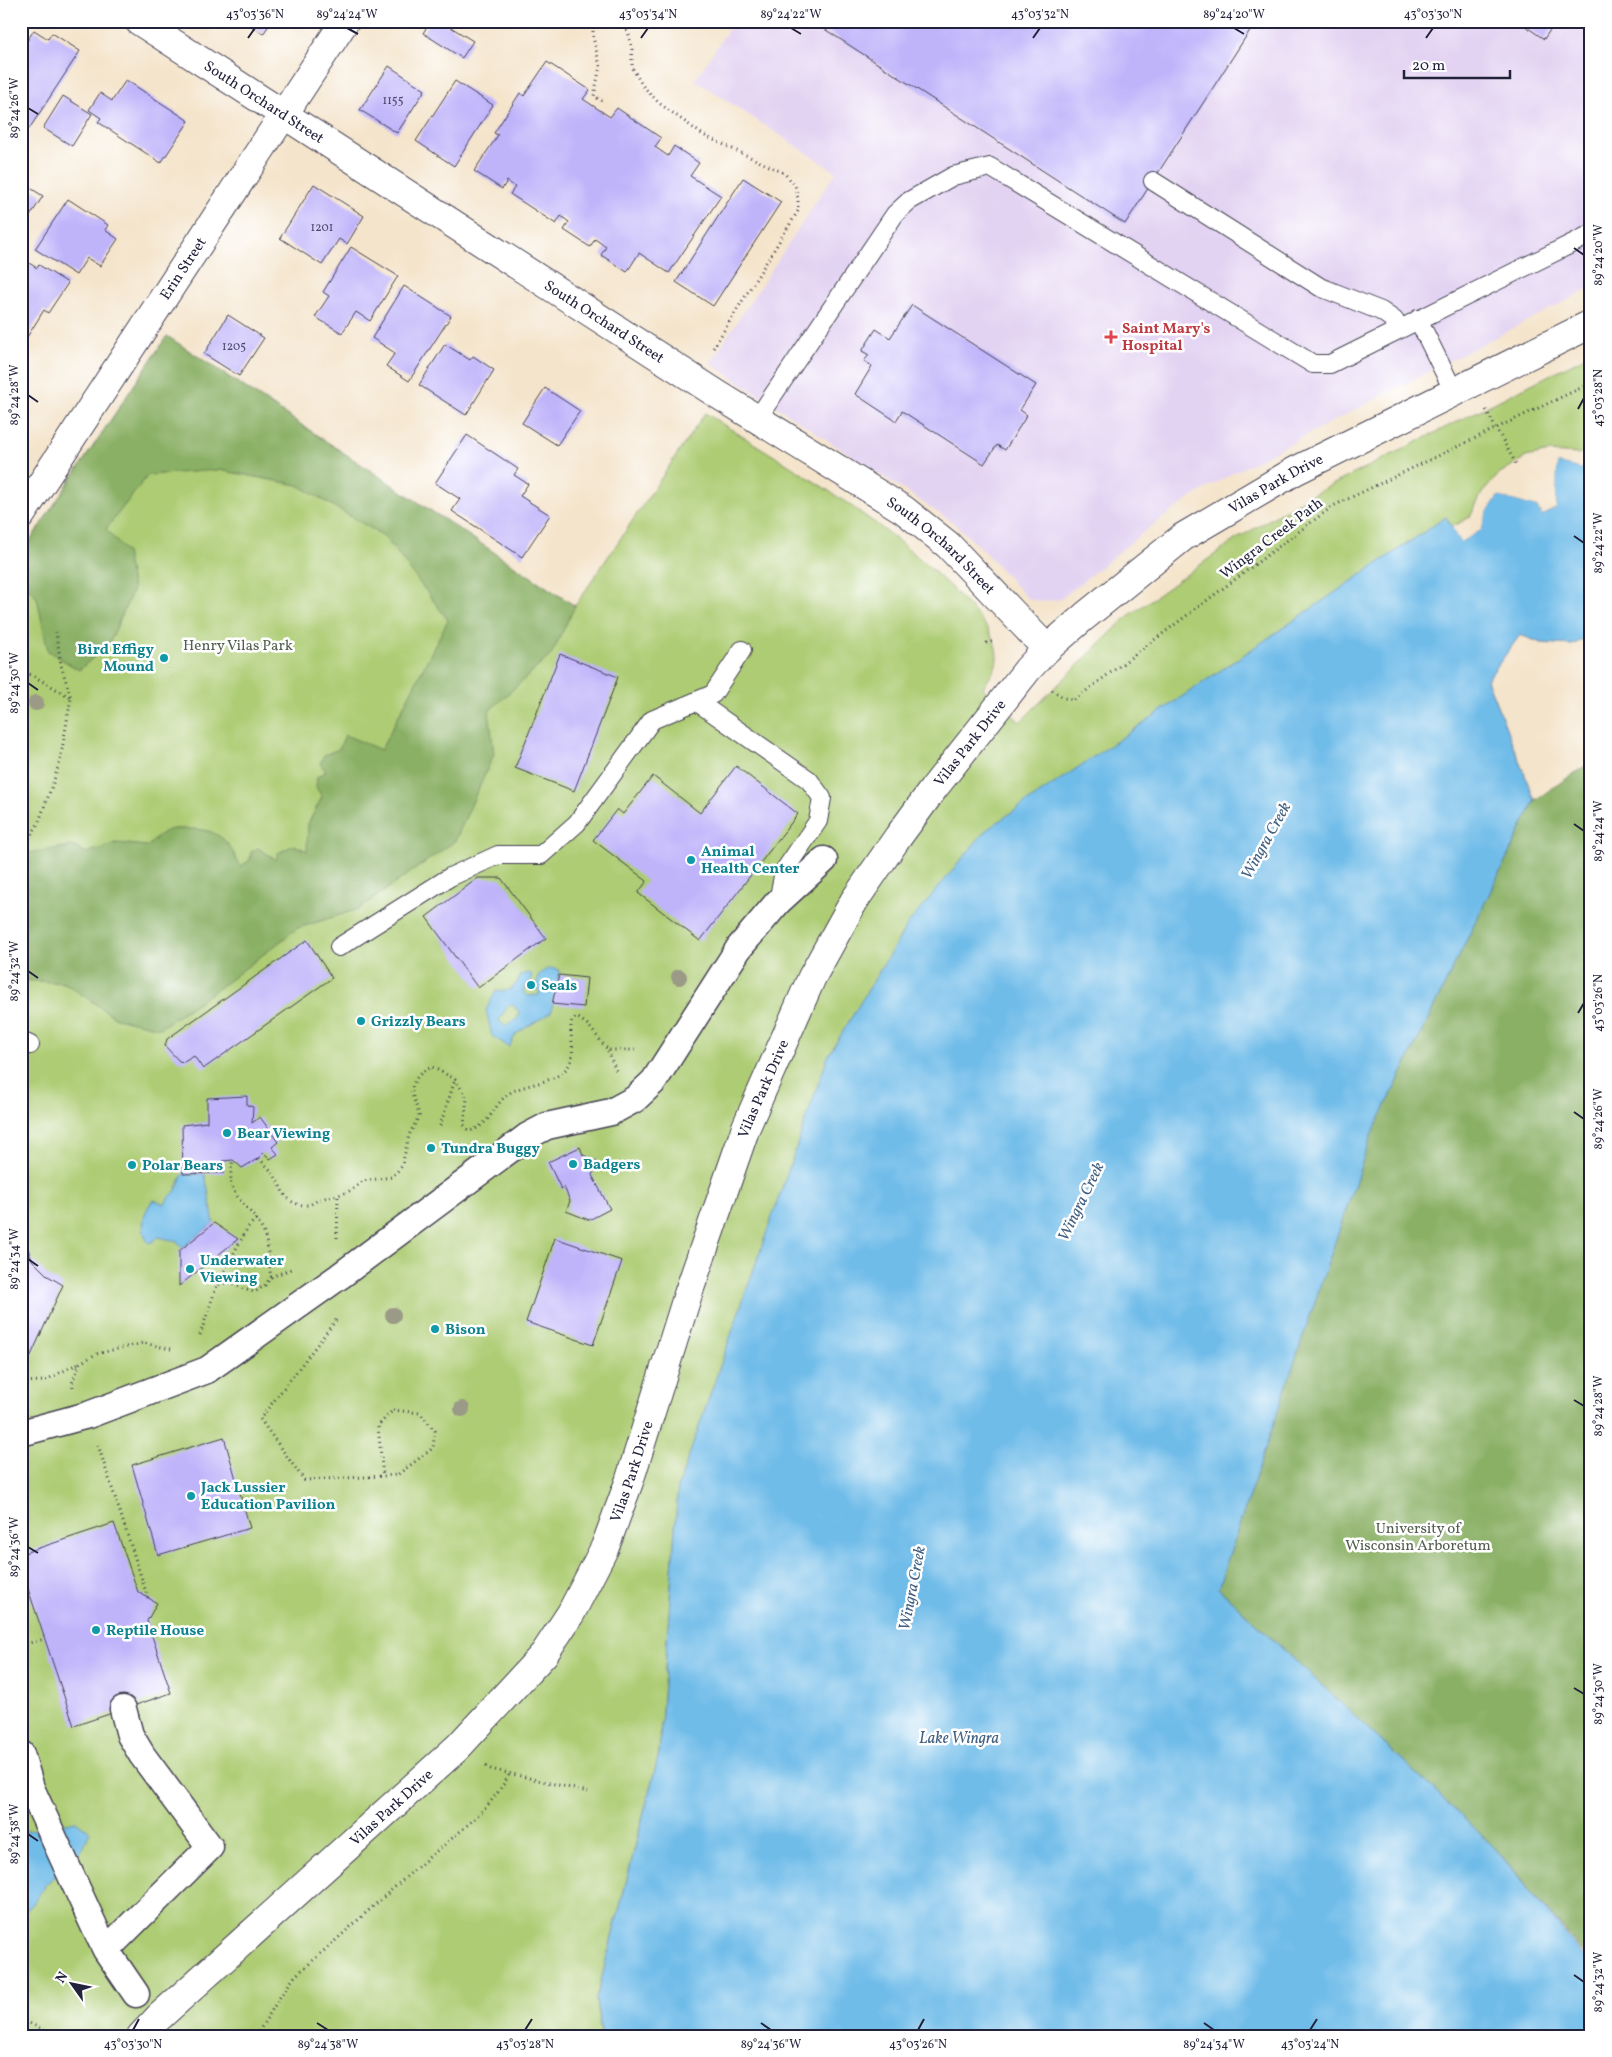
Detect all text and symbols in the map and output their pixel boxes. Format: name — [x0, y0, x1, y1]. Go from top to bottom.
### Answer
text: 43°03'36"N — [226, 7, 284, 23]
text: 89°24'24"W — [316, 7, 378, 23]
text: 43°03'34"N — [619, 7, 677, 23]
text: 89°24'22"W — [761, 7, 822, 23]
text: 43°03'32"N — [1011, 7, 1069, 23]
text: 89°24'20"W — [1203, 7, 1265, 23]
text: 43°03'30"N — [1404, 7, 1462, 23]
scale bar — [1404, 48, 1511, 80]
text: 20 m — [1412, 56, 1445, 77]
street label: South Orchard Street — [199, 57, 328, 150]
text: 89°24'26"W — [7, 78, 23, 138]
house number: 1155 — [383, 93, 404, 109]
house number: 1201 — [311, 220, 333, 236]
text: 89°24'20"W — [1591, 224, 1607, 286]
street label: Erin Street — [156, 234, 212, 305]
street label: South Orchard Street — [540, 276, 668, 369]
place label: Saint Mary's Hospital — [1122, 319, 1210, 357]
marker: Saint Mary's Hospital — [1104, 330, 1118, 344]
house number: 1205 — [222, 339, 246, 355]
text: 89°24'28"W — [7, 365, 23, 425]
text: 43°03'28"N — [1591, 369, 1607, 427]
street label: Vilas Park Drive — [1225, 450, 1327, 520]
street label: South Orchard Street — [882, 493, 999, 600]
street label: Wingra Creek Path — [1216, 493, 1328, 585]
text: 89°24'22"W — [1591, 513, 1607, 574]
park label: Henry Vilas Park — [183, 636, 293, 657]
place label: Bird Effigy Mound — [77, 640, 155, 678]
text: 89°24'30"W — [7, 652, 23, 714]
marker: Bird Effigy Mound — [158, 652, 170, 664]
street label: Vilas Park Drive — [930, 696, 1012, 792]
water label: Wingra Creek — [1236, 798, 1297, 884]
text: 89°24'24"W — [1591, 800, 1607, 862]
place label: Animal Health Center — [701, 842, 800, 880]
marker: Animal Health Center — [685, 854, 697, 866]
text: 89°24'32"W — [7, 941, 23, 1001]
text: 43°03'26"N — [1591, 974, 1607, 1032]
place label: Seals — [541, 976, 577, 997]
marker: Seals — [525, 979, 537, 991]
place label: Grizzly Bears — [371, 1012, 466, 1033]
marker: Grizzly Bears — [355, 1015, 367, 1027]
street label: Vilas Park Drive — [734, 1037, 795, 1141]
text: 89°24'26"W — [1591, 1089, 1607, 1149]
place label: Bear Viewing — [237, 1124, 330, 1145]
marker: Bear Viewing — [221, 1127, 233, 1139]
place label: Tundra Buggy — [441, 1139, 541, 1160]
marker: Tundra Buggy — [425, 1142, 437, 1154]
place label: Badgers — [583, 1155, 640, 1176]
place label: Polar Bears — [142, 1156, 223, 1177]
marker: Badgers — [567, 1158, 579, 1170]
water label: Wingra Creek — [1053, 1158, 1111, 1245]
marker: Polar Bears — [126, 1159, 138, 1171]
text: 89°24'34"W — [7, 1228, 23, 1290]
place label: Underwater Viewing — [200, 1251, 284, 1289]
marker: Underwater Viewing — [184, 1263, 196, 1275]
place label: Bison — [445, 1320, 486, 1341]
marker: Bison — [429, 1323, 441, 1335]
text: 89°24'28"W — [1591, 1376, 1607, 1436]
street label: Vilas Park Drive — [606, 1419, 659, 1526]
place label: Jack Lussier Education Pavilion — [200, 1478, 335, 1516]
marker: Jack Lussier Education Pavilion — [185, 1490, 197, 1502]
text: 89°24'36"W — [7, 1517, 23, 1577]
park label: University of Wisconsin Arboretum — [1345, 1519, 1491, 1557]
water label: Wingra Creek — [894, 1544, 932, 1632]
place label: Reptile House — [106, 1621, 204, 1642]
marker: Reptile House — [90, 1624, 102, 1636]
text: 89°24'30"W — [1591, 1663, 1607, 1725]
water label: Lake Wingra — [919, 1728, 999, 1750]
street label: Vilas Park Drive — [346, 1765, 439, 1852]
text: 89°24'38"W — [7, 1804, 23, 1864]
text: 89°24'32"W — [1591, 1952, 1607, 2012]
north arrow — [48, 1960, 98, 2010]
text: N — [52, 1968, 73, 1987]
text: 43°03'30"N — [104, 2037, 162, 2053]
text: 89°24'38"W — [298, 2037, 358, 2053]
text: 43°03'28"N — [496, 2037, 554, 2053]
text: 89°24'36"W — [741, 2037, 801, 2053]
text: 43°03'26"N — [889, 2037, 947, 2053]
text: 89°24'34"W — [1183, 2037, 1245, 2053]
text: 43°03'24"N — [1281, 2037, 1339, 2053]

